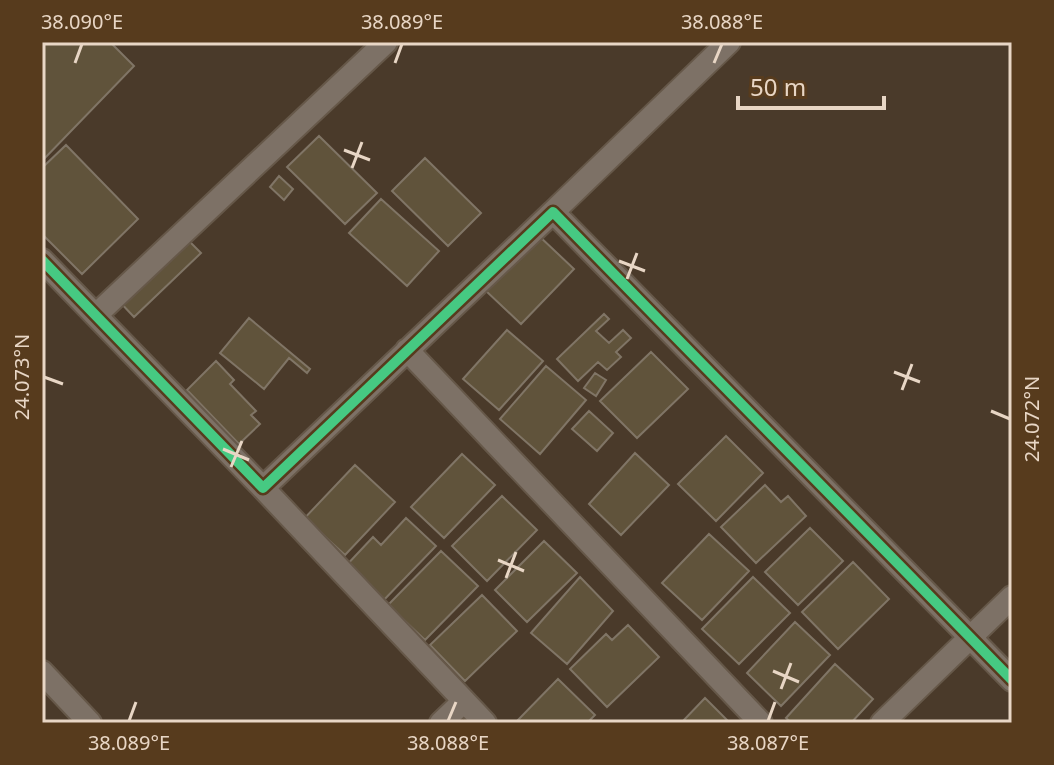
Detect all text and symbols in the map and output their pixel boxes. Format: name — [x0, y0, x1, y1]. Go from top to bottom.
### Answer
text: 38.090°E — [41, 8, 123, 35]
text: 38.089°E — [361, 8, 443, 35]
text: 38.088°E — [681, 8, 763, 35]
scale bar — [738, 60, 884, 110]
text: 50 m — [750, 70, 806, 103]
text: 24.073°N — [8, 334, 35, 420]
text: 24.072°N — [1018, 376, 1045, 462]
text: 38.089°E — [88, 729, 170, 756]
text: 38.088°E — [407, 729, 489, 756]
text: 38.087°E — [727, 729, 809, 756]

